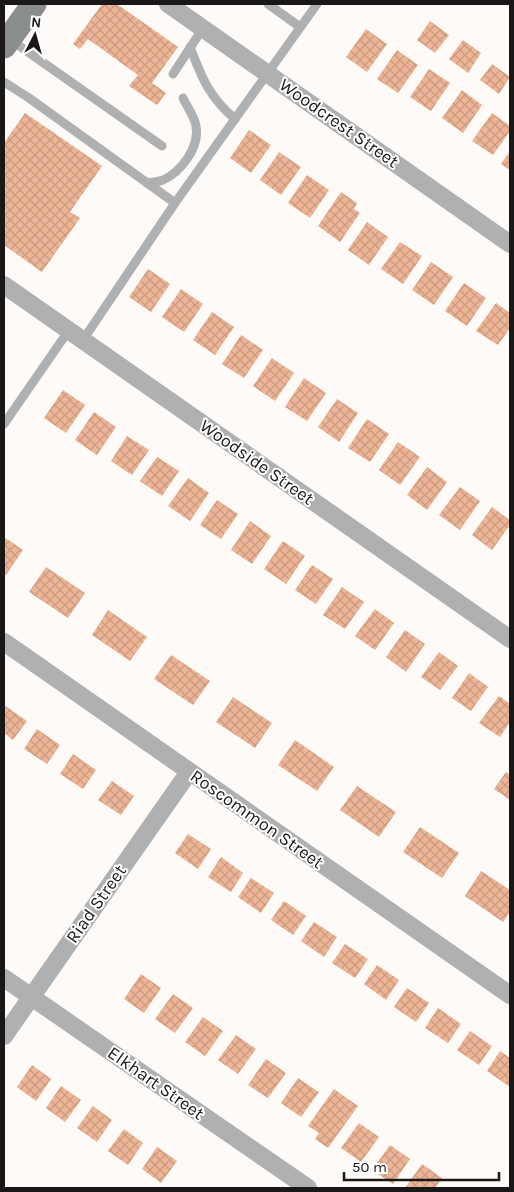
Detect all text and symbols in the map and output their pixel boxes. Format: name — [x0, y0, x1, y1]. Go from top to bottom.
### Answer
north arrow — [10, 10, 60, 60]
text: N — [30, 14, 42, 32]
street label: Woodcrest Street — [275, 74, 403, 173]
street label: Woodside Street — [196, 414, 318, 510]
street label: Roscommon Street — [186, 765, 328, 873]
street label: Riad Street — [61, 860, 131, 947]
street label: Elkhart Street — [103, 1042, 209, 1125]
scale bar — [344, 1150, 499, 1182]
text: 50 m — [352, 1158, 387, 1176]

